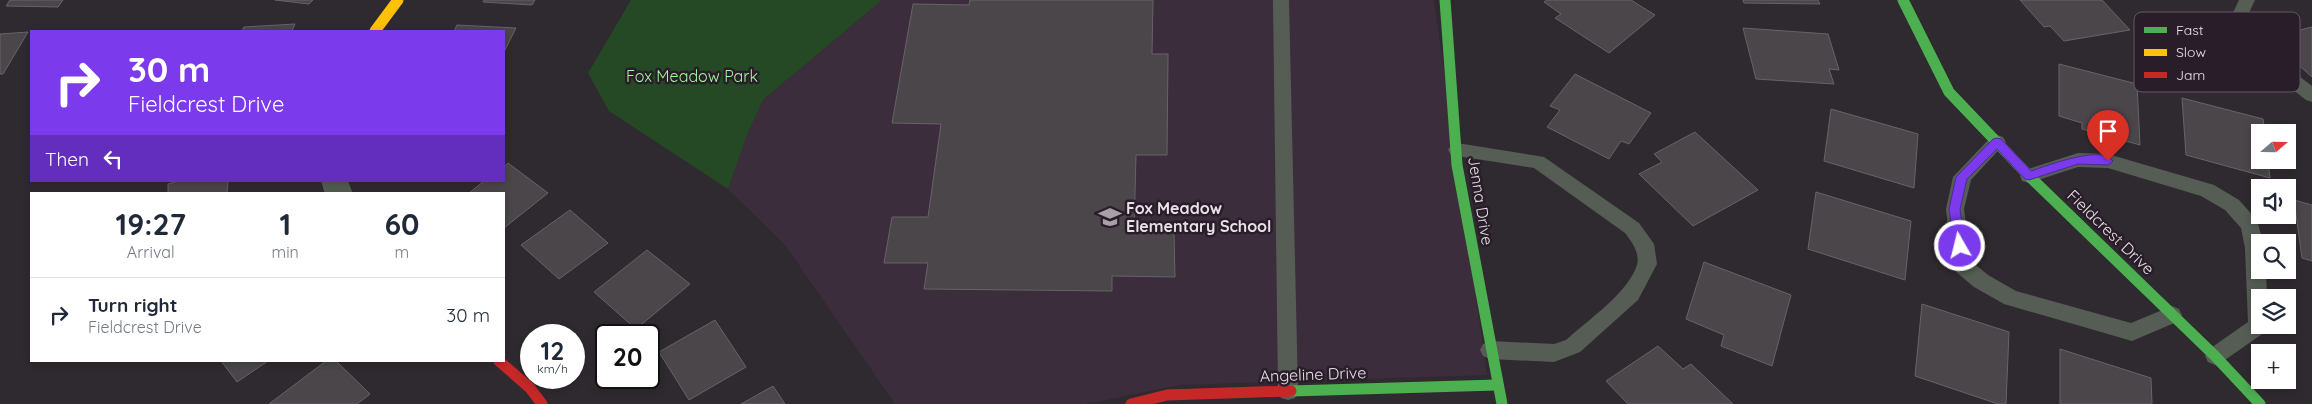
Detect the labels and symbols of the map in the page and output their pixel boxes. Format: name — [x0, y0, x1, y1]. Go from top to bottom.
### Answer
legend — [2134, 12, 2300, 92]
text: Fast — [2176, 21, 2204, 39]
text: Slow — [2176, 43, 2206, 61]
park label: Fox Meadow Park — [626, 66, 758, 86]
text: Jam — [2176, 66, 2205, 84]
pin — [2087, 110, 2129, 161]
north arrow — [2251, 124, 2296, 169]
street label: Jenna Drive — [1464, 155, 1498, 247]
street label: Fieldcrest Drive — [2063, 185, 2159, 279]
place label: Fox Meadow Elementary School — [1126, 198, 1271, 236]
school or university icon: Fox Meadow Elementary School — [1097, 204, 1123, 230]
position arrow — [1933, 219, 1985, 271]
speed limit sign: 20 — [595, 324, 660, 389]
street label: Angeline Drive — [1259, 362, 1367, 386]

